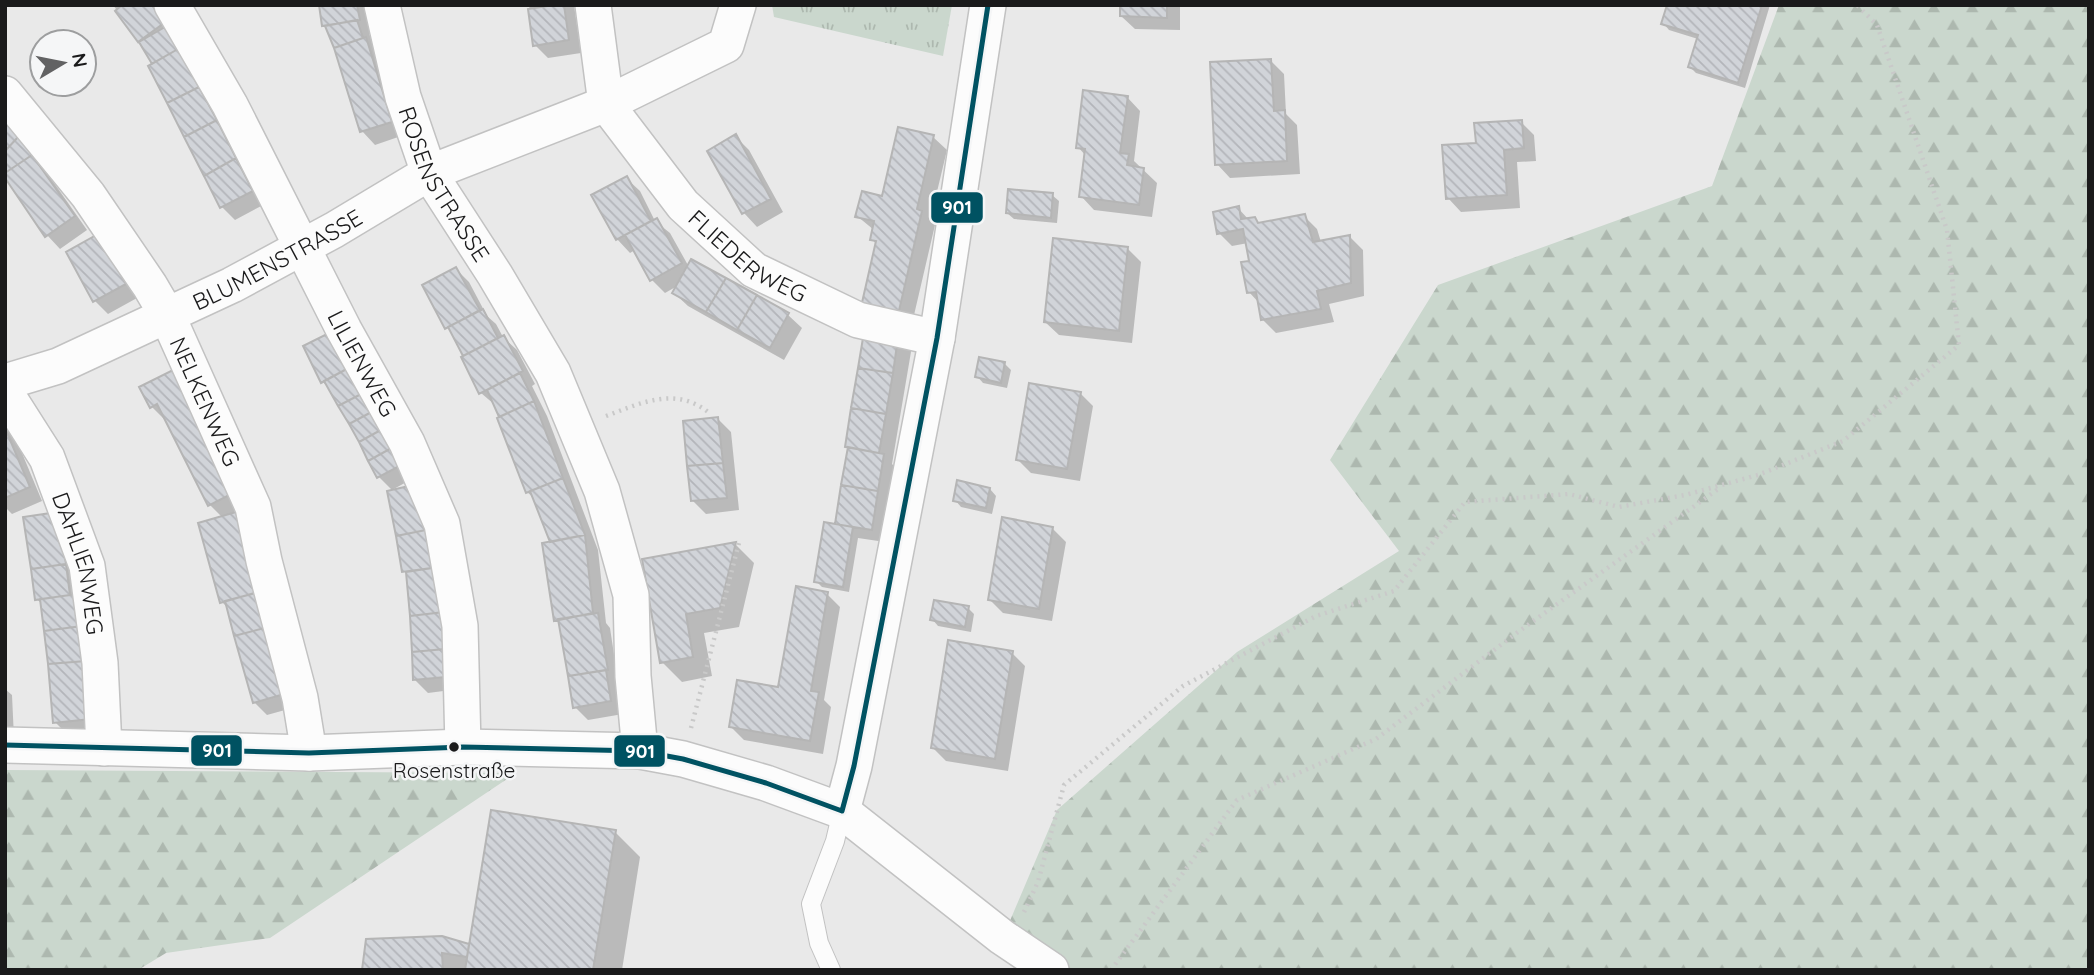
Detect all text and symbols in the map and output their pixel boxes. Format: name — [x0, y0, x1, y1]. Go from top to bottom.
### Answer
north arrow — [28, 28, 98, 98]
text: N — [67, 51, 93, 69]
street label: ROSENSTRASSE — [393, 103, 497, 267]
line badge: 901 — [930, 191, 984, 224]
text: 901 — [942, 195, 972, 219]
street label: BLUMENSTRASSE — [187, 202, 367, 316]
street label: FLIEDERWEG — [683, 203, 812, 308]
street label: LILIENWEG — [322, 305, 404, 422]
street label: NELKENWEG — [164, 332, 247, 471]
street label: DAHLIENWEG — [46, 488, 111, 636]
line badge: 901 — [190, 734, 243, 767]
line badge: 901 — [613, 734, 666, 768]
text: 901 — [202, 738, 232, 762]
text: 901 — [625, 739, 655, 763]
marker: Rosenstraße — [447, 740, 461, 754]
place label: Rosenstraße — [393, 757, 515, 783]

